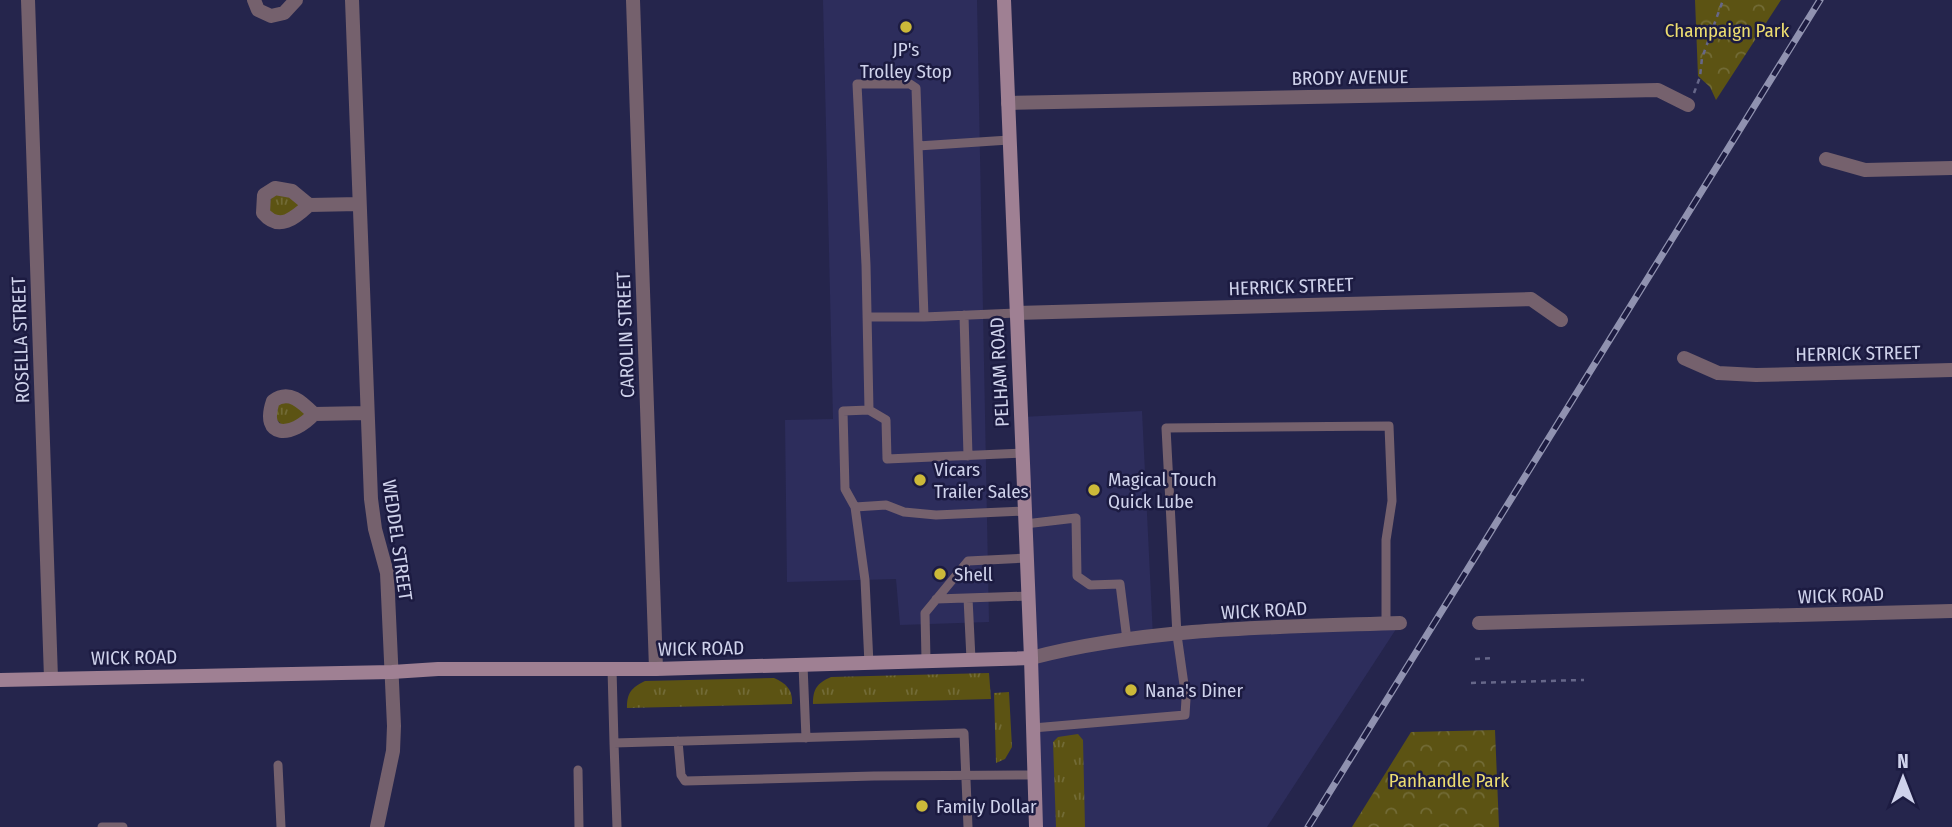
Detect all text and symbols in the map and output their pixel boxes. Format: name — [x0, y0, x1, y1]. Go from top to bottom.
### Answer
marker: JP's Trolley Stop — [898, 19, 914, 35]
park label: Champaign Park — [1665, 19, 1789, 42]
place label: JP's Trolley Stop — [860, 38, 952, 83]
street label: BRODY AVENUE — [1291, 65, 1409, 90]
street label: CAROLIN STREET — [612, 271, 639, 398]
street label: HERRICK STREET — [1228, 273, 1354, 300]
street label: ROSELLA STREET — [7, 276, 34, 404]
street label: PELHAM ROAD — [985, 317, 1014, 427]
street label: HERRICK STREET — [1795, 341, 1921, 366]
place label: Vicars Trailer Sales — [934, 458, 1029, 503]
place label: Magical Touch Quick Lube — [1108, 468, 1217, 513]
marker: Vicars Trailer Sales — [912, 472, 928, 488]
street label: WEDDEL STREET — [378, 478, 417, 602]
marker: Magical Touch Quick Lube — [1086, 482, 1102, 498]
place label: Shell — [954, 563, 993, 586]
marker: Shell — [932, 566, 948, 582]
street label: WICK ROAD — [1797, 583, 1885, 608]
street label: WICK ROAD — [1220, 597, 1308, 624]
street label: WICK ROAD — [658, 636, 744, 661]
street label: WICK ROAD — [91, 645, 177, 670]
place label: Nana's Diner — [1145, 679, 1243, 702]
marker: Nana's Diner — [1123, 682, 1139, 698]
north arrow — [1868, 743, 1938, 813]
text: N — [1897, 750, 1909, 773]
park label: Panhandle Park — [1389, 769, 1509, 792]
place label: Family Dollar — [936, 795, 1037, 818]
marker: Family Dollar — [914, 798, 930, 814]

